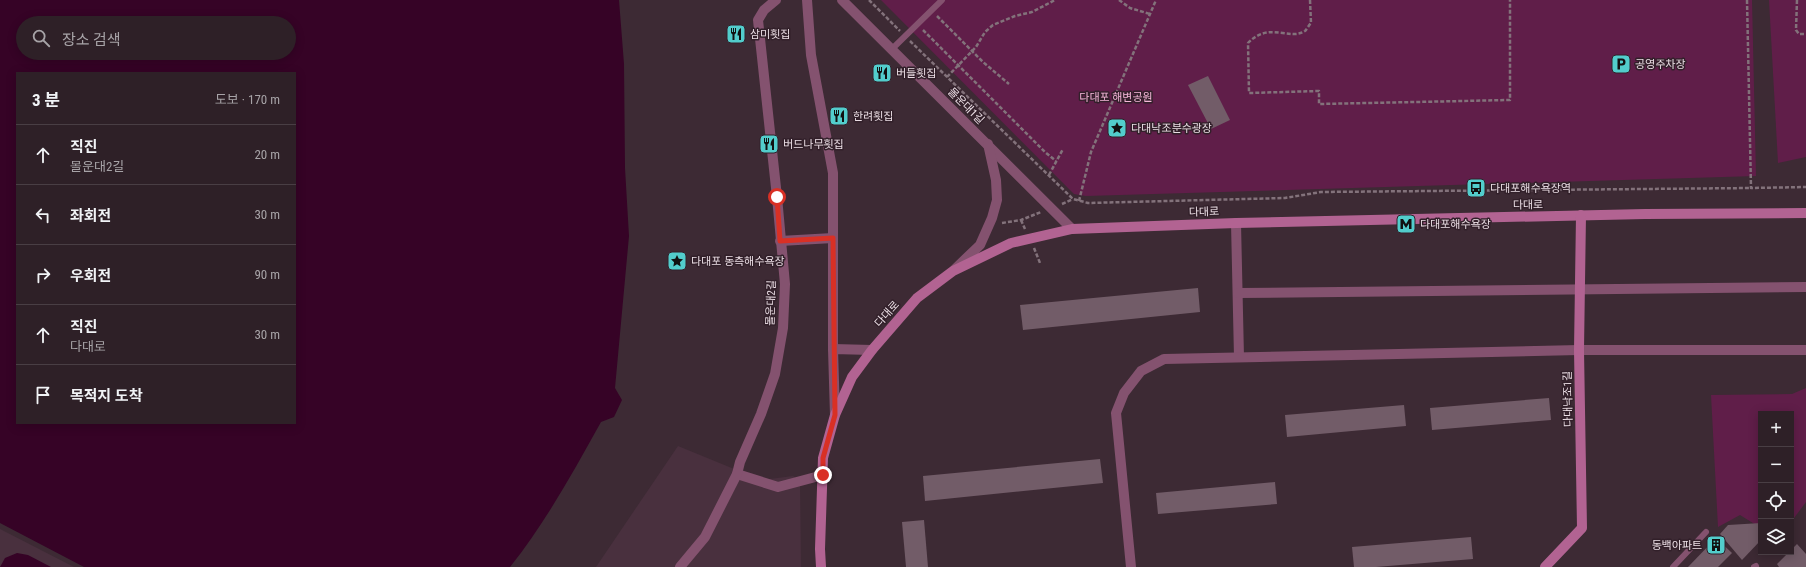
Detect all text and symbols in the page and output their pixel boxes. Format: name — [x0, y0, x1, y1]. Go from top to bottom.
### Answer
search box — [16, 16, 296, 60]
restaurant icon: 삼미횟집 — [725, 23, 747, 45]
icon: search — [30, 27, 52, 49]
place label: 삼미횟집 — [750, 28, 790, 41]
text: 장소 검색 — [62, 31, 121, 49]
parking icon: 공영주차장 — [1610, 53, 1632, 75]
place label: 공영주차장 — [1635, 58, 1686, 71]
restaurant icon: 버들횟집 — [871, 62, 893, 84]
place label: 버들횟집 — [896, 67, 936, 80]
street label: 몰운대1길 — [945, 85, 987, 127]
text: 3 분 — [32, 90, 60, 110]
park label: 다대포 해변공원 — [1079, 91, 1153, 104]
text: 도보 · 170 m — [215, 92, 280, 107]
restaurant icon: 한려횟집 — [828, 105, 850, 127]
place label: 한려횟집 — [853, 110, 893, 123]
place icon: 다대낙조분수광장 — [1106, 117, 1128, 139]
place label: 다대낙조분수광장 — [1131, 122, 1212, 135]
restaurant icon: 버드나무횟집 — [758, 133, 780, 155]
text: 직진 — [70, 138, 98, 156]
place label: 버드나무횟집 — [783, 138, 844, 151]
icon: ahead — [32, 144, 54, 166]
text: 20 m — [254, 147, 280, 162]
text: 몰운대2길 — [70, 159, 124, 174]
bus stop icon: 다대포해수욕장역 — [1465, 177, 1487, 199]
place label: 다대포해수욕장역 — [1490, 182, 1571, 195]
route start — [768, 188, 786, 206]
street label: 다대로 — [1513, 198, 1543, 212]
icon: left — [32, 204, 54, 226]
street label: 다대로 — [1189, 205, 1219, 219]
text: 좌회전 — [70, 207, 111, 225]
text: 30 m — [254, 207, 280, 222]
metro station icon: 다대포해수욕장 — [1395, 213, 1417, 235]
place label: 다대포해수욕장 — [1420, 218, 1491, 231]
place icon: 다대포 동측해수욕장 — [666, 250, 688, 272]
place label: 다대포 동측해수욕장 — [691, 255, 785, 268]
icon: right — [32, 264, 54, 286]
text: 우회전 — [70, 267, 111, 285]
text: 90 m — [254, 267, 280, 282]
street label: 몰운대2길 — [764, 280, 778, 326]
street label: 다대로 — [872, 298, 902, 330]
text: 직진 — [70, 318, 98, 336]
icon: ahead — [32, 324, 54, 346]
text: 30 m — [254, 327, 280, 342]
text: 다대로 — [70, 339, 106, 354]
street label: 다대낙조1길 — [1561, 371, 1575, 427]
icon: arrive — [32, 384, 54, 406]
text: 목적지 도착 — [70, 387, 142, 405]
map controls — [1758, 411, 1794, 555]
button: + — [1758, 411, 1794, 447]
button: − — [1758, 447, 1794, 483]
route end — [814, 466, 832, 484]
button: locate — [1758, 483, 1794, 519]
button: layers — [1758, 519, 1794, 555]
building icon: 동백아파트 — [1705, 534, 1727, 556]
place label: 동백아파트 — [1651, 539, 1702, 552]

